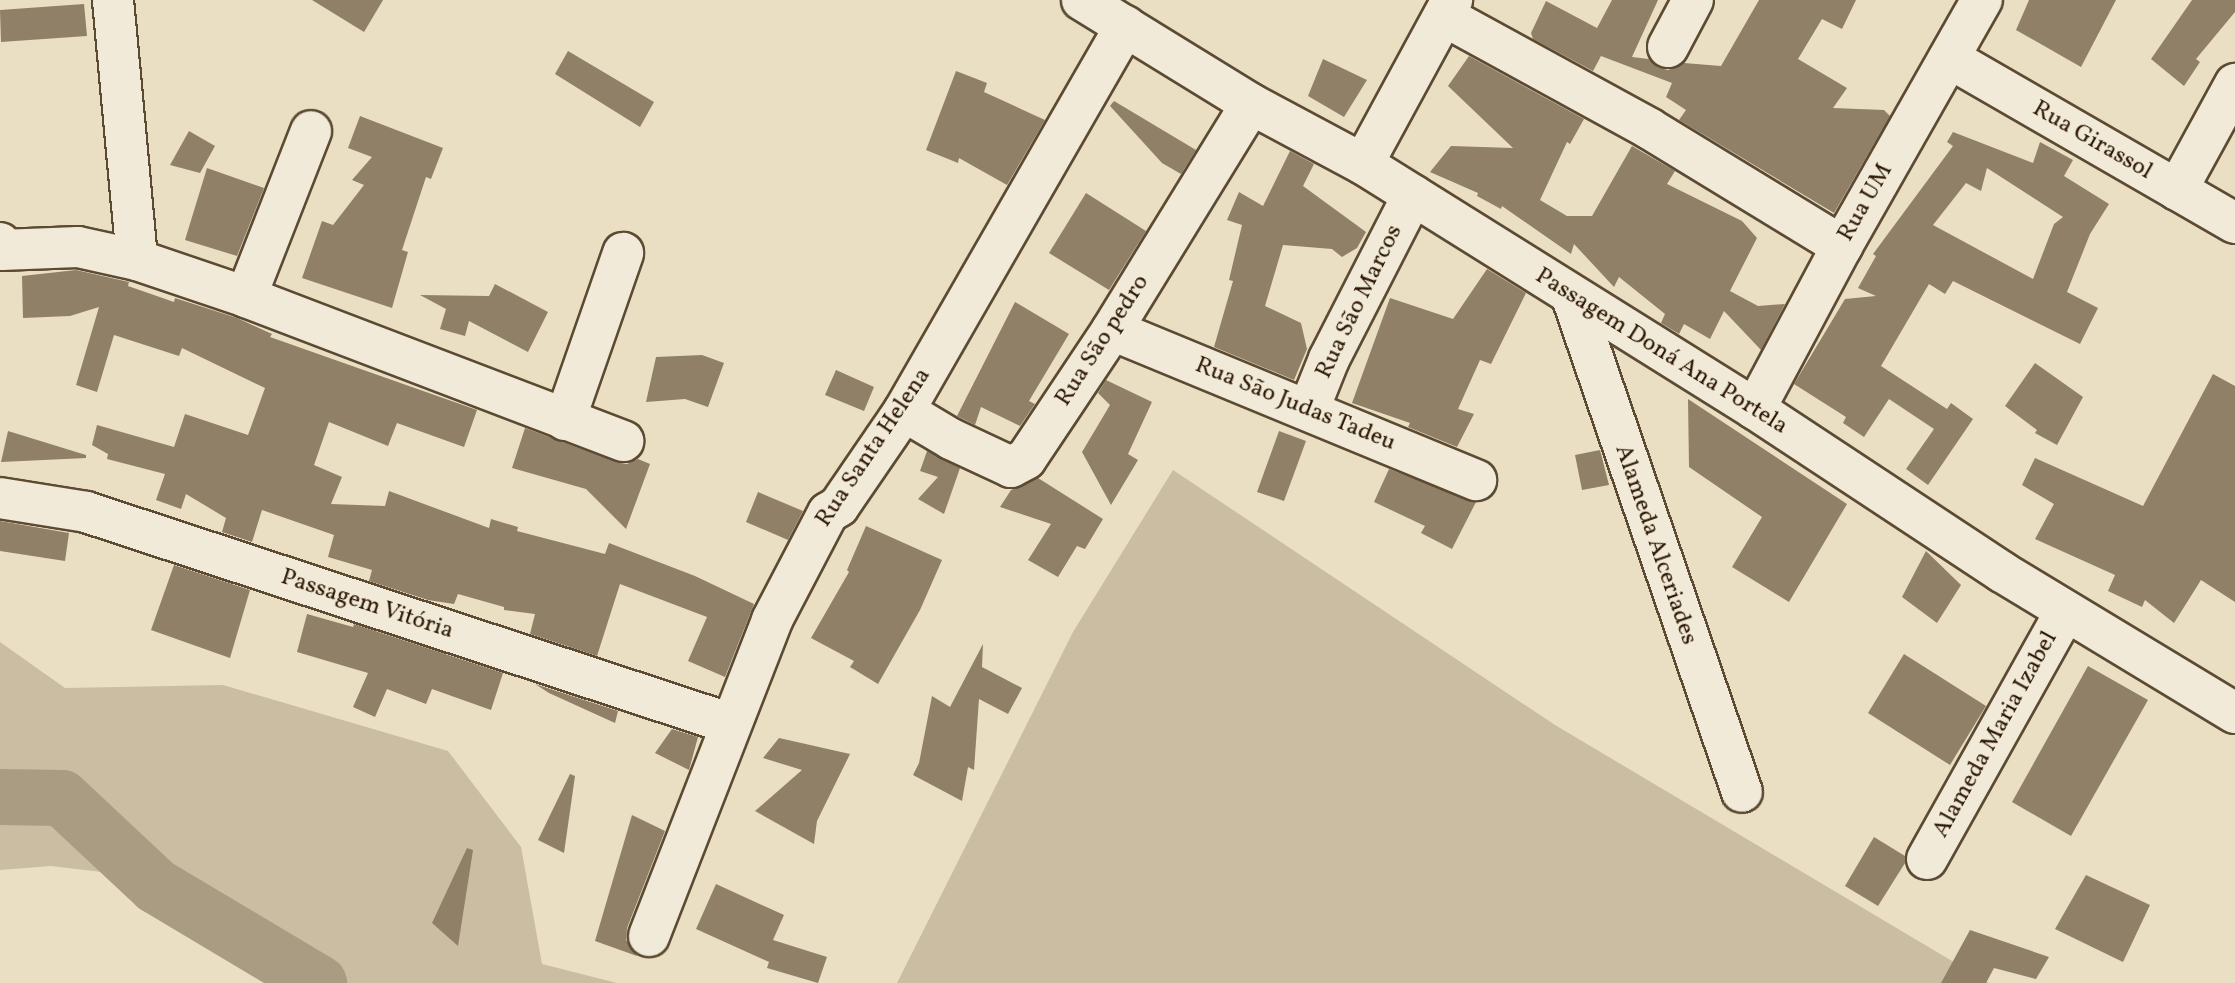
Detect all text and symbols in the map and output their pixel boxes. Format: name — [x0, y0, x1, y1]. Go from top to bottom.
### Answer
street label: Rua Girassol — [2027, 95, 2157, 187]
street label: Rua UM — [1832, 159, 1900, 247]
street label: Rua São Marcos — [1310, 220, 1410, 384]
street label: Passagem Doná Ana Portela — [1529, 262, 1793, 442]
street label: Rua São pedro — [1050, 270, 1156, 412]
street label: Rua São Judas Tadeu — [1190, 351, 1400, 459]
street label: Rua Santa Helena — [810, 363, 938, 533]
street label: Alameda Alceriades — [1607, 441, 1703, 649]
street label: Passagem Vitória — [277, 563, 457, 647]
street label: Alameda Maria Izabel — [1927, 627, 2065, 843]

